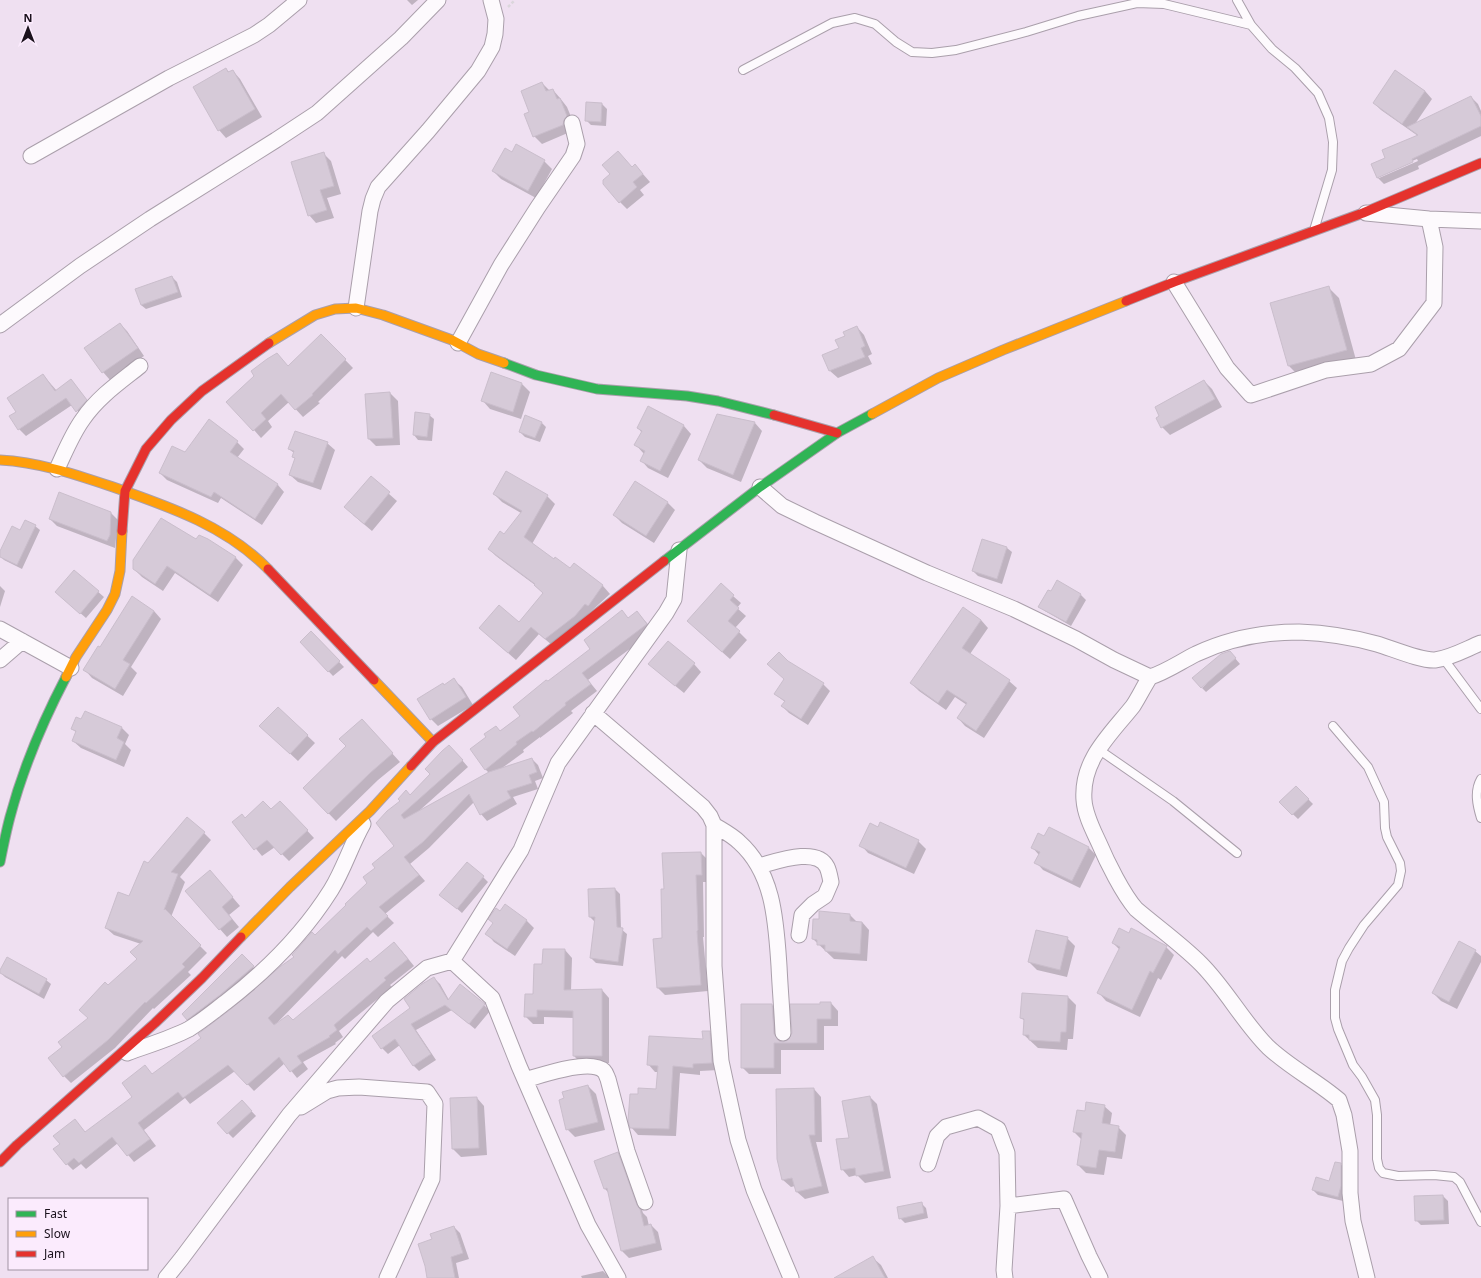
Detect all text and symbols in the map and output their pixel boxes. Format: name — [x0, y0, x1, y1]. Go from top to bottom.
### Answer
north arrow — [8, 8, 48, 48]
text: N — [24, 10, 32, 25]
legend — [8, 1198, 148, 1270]
text: Fast — [44, 1205, 68, 1222]
text: Slow — [44, 1225, 71, 1242]
text: Jam — [43, 1245, 65, 1262]

